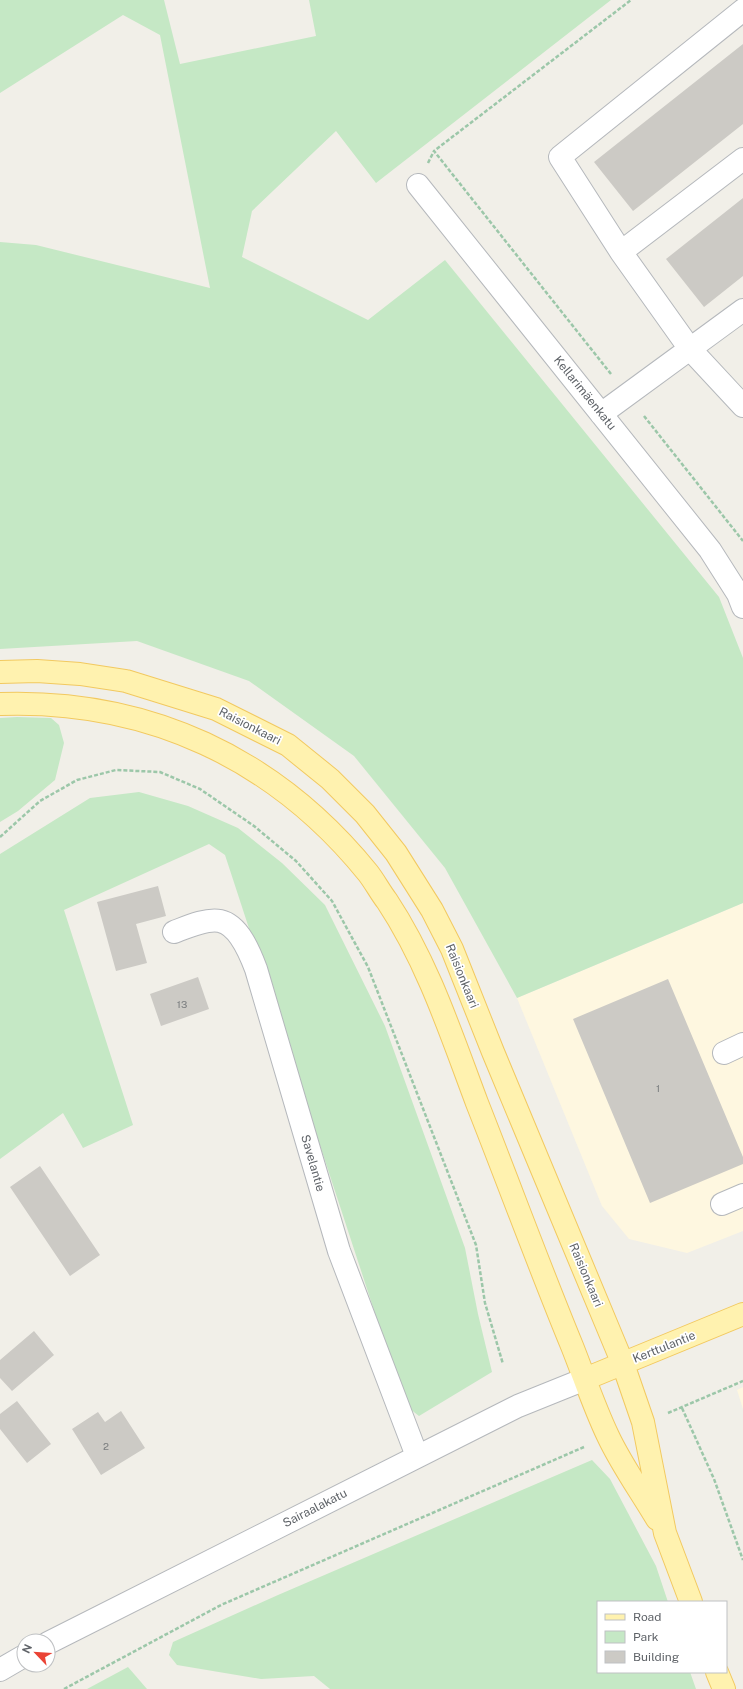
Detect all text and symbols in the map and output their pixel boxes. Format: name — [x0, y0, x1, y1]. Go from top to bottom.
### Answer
street label: Kellarimäenkatu — [551, 353, 619, 433]
street label: Raisionkaari — [217, 704, 283, 748]
street label: Raisionkaari — [443, 942, 481, 1010]
house number: 13 — [177, 998, 187, 1010]
house number: 1 — [656, 1082, 660, 1094]
street label: Savelantie — [298, 1133, 328, 1193]
street label: Raisionkaari — [566, 1241, 606, 1309]
street label: Kerttulantie — [631, 1328, 697, 1366]
house number: 2 — [103, 1440, 109, 1452]
street label: Sairaalakatu — [281, 1486, 349, 1530]
legend — [597, 1601, 727, 1673]
text: Road — [633, 1610, 661, 1624]
text: Park — [633, 1630, 659, 1644]
north arrow — [16, 1633, 56, 1673]
text: N — [20, 1642, 34, 1655]
text: Building — [633, 1650, 679, 1664]

